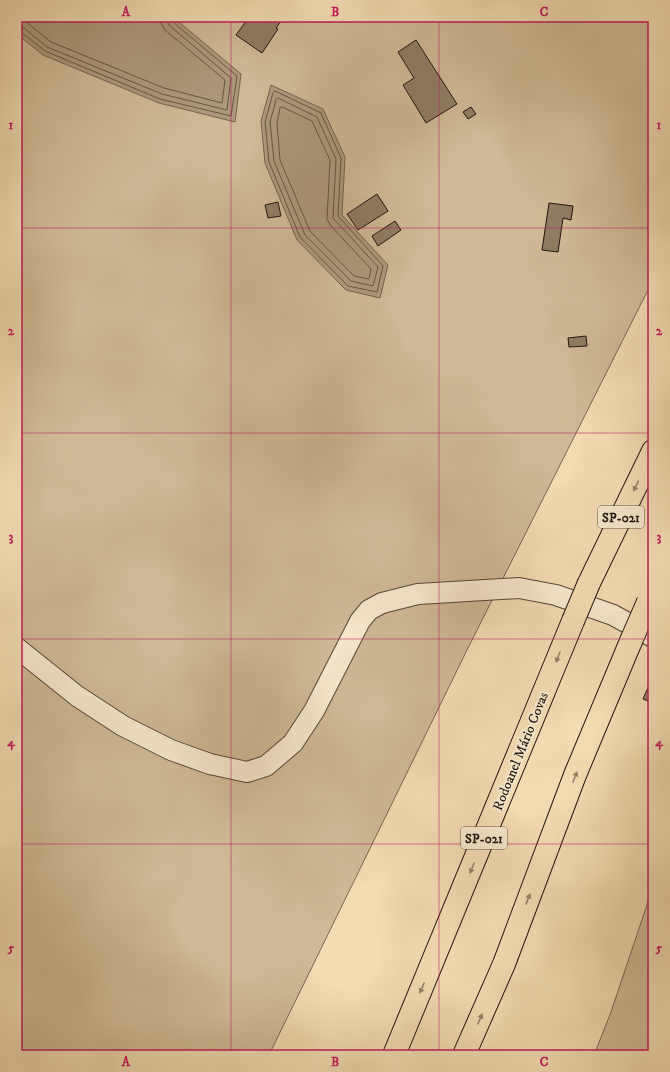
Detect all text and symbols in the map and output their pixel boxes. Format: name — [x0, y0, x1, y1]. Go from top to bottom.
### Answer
text: A — [121, 4, 131, 20]
text: B — [331, 4, 339, 20]
text: C — [540, 4, 549, 20]
text: 1 — [9, 117, 14, 133]
text: 1 — [657, 117, 662, 133]
text: 2 — [8, 323, 15, 339]
text: 2 — [656, 323, 663, 339]
one-way arrow — [633, 480, 639, 491]
road number: SP-021 — [598, 506, 644, 528]
text: 3 — [9, 529, 14, 545]
text: 3 — [657, 529, 662, 545]
one-way arrow — [555, 652, 561, 663]
street label: Rodoanel Mário Covas — [489, 689, 553, 813]
text: 4 — [6, 734, 15, 751]
text: 4 — [654, 734, 663, 751]
one-way arrow — [572, 771, 578, 783]
road number: SP-021 — [461, 827, 507, 849]
one-way arrow — [468, 863, 474, 875]
one-way arrow — [526, 892, 532, 904]
text: 5 — [7, 940, 15, 956]
text: 5 — [655, 940, 663, 956]
one-way arrow — [419, 983, 425, 994]
one-way arrow — [477, 1014, 483, 1025]
text: A — [121, 1054, 131, 1070]
text: B — [331, 1054, 339, 1070]
text: C — [540, 1054, 549, 1070]

